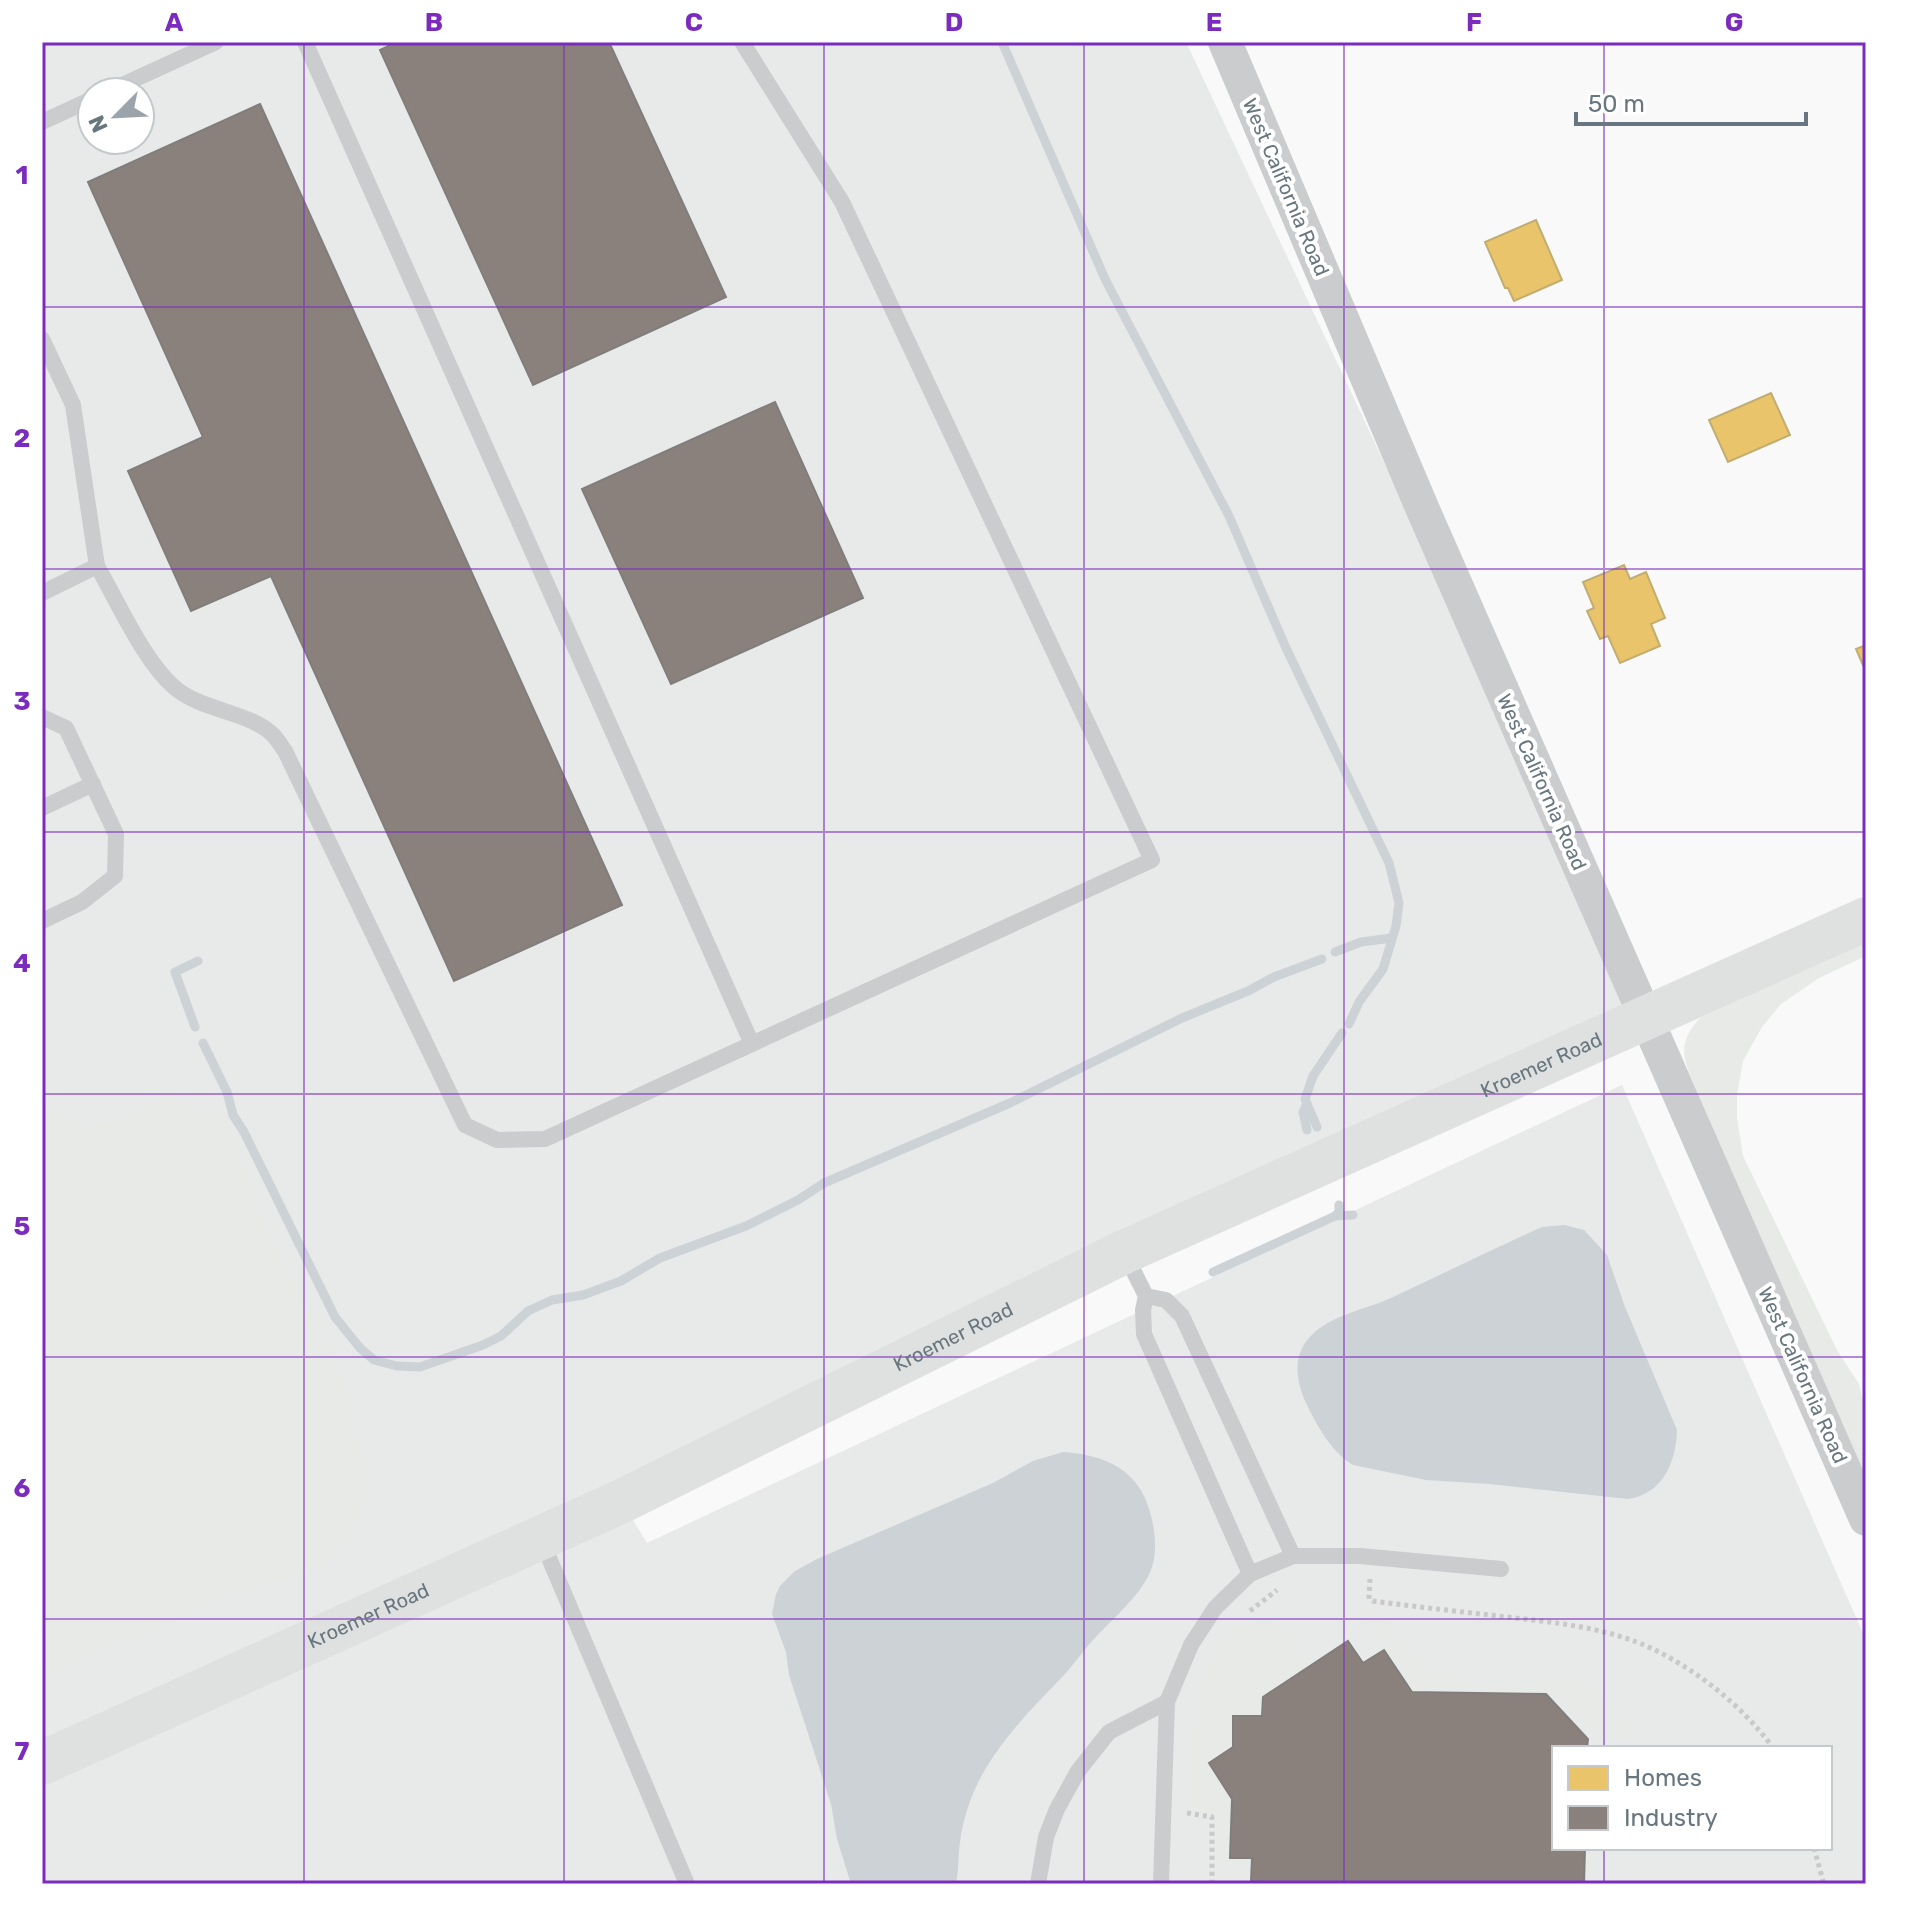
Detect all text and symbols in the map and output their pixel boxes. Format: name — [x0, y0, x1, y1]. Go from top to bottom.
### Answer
text: A — [165, 7, 184, 38]
text: B — [425, 7, 443, 38]
text: C — [685, 7, 703, 38]
text: D — [945, 7, 963, 38]
text: E — [1206, 7, 1222, 38]
text: F — [1466, 7, 1482, 38]
text: G — [1725, 7, 1743, 38]
north arrow — [76, 76, 156, 156]
scale bar — [1576, 76, 1806, 126]
text: 50 m — [1588, 90, 1645, 118]
street label: West California Road — [1238, 95, 1334, 279]
text: N — [83, 111, 114, 137]
text: 1 — [16, 160, 28, 191]
text: 2 — [14, 423, 30, 454]
text: 3 — [13, 686, 31, 717]
street label: West California Road — [1492, 690, 1592, 874]
text: 4 — [13, 948, 31, 979]
street label: Kroemer Road — [1477, 1027, 1606, 1102]
text: 5 — [14, 1211, 30, 1242]
street label: West California Road — [1753, 1283, 1853, 1467]
street label: Kroemer Road — [889, 1297, 1017, 1377]
text: 6 — [14, 1473, 31, 1504]
street label: Kroemer Road — [304, 1578, 433, 1653]
text: 7 — [15, 1736, 30, 1767]
legend — [1552, 1746, 1832, 1850]
text: Homes — [1624, 1764, 1702, 1792]
text: Industry — [1624, 1804, 1718, 1832]

